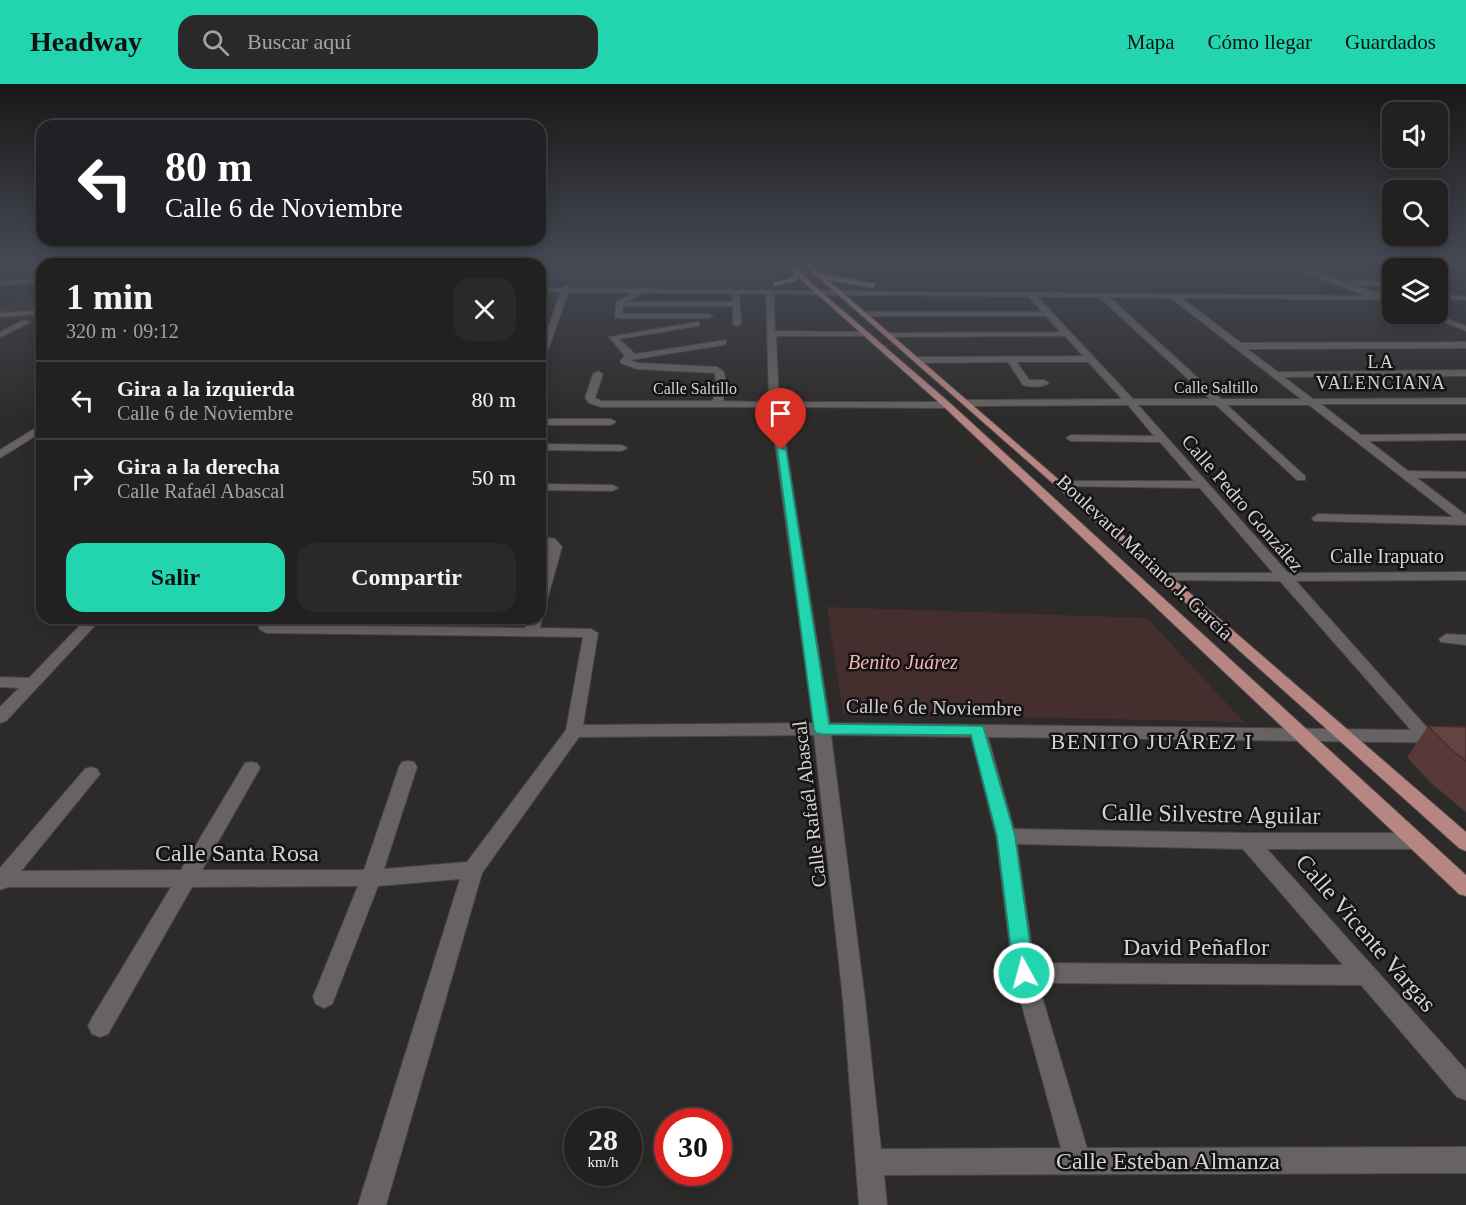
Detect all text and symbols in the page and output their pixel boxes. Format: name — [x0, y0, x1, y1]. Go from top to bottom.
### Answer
search box — [178, 15, 598, 69]
text: Headway — [30, 26, 142, 57]
icon: search — [199, 26, 232, 59]
text: Buscar aquí — [247, 29, 351, 54]
text: Mapa — [1127, 30, 1175, 54]
text: Cómo llegar — [1208, 30, 1312, 54]
text: Guardados — [1345, 30, 1436, 54]
map controls — [1382, 102, 1448, 324]
button: sound — [1382, 102, 1448, 168]
icon: left — [66, 144, 144, 222]
text: 80 m — [165, 144, 253, 190]
button: search — [1382, 180, 1448, 246]
text: Calle 6 de Noviembre — [165, 193, 403, 223]
button: layers — [1382, 258, 1448, 324]
text: 1 min — [66, 277, 153, 317]
button: close — [453, 278, 516, 341]
text: 320 m · 09:12 — [66, 320, 179, 342]
district label: LA VALENCIANA — [1316, 352, 1446, 393]
text: Gira a la izquierda — [117, 376, 295, 401]
street label: Calle Saltillo — [1174, 379, 1258, 396]
street label: Calle Saltillo — [653, 380, 737, 397]
icon: left — [66, 384, 99, 417]
text: 80 m — [471, 387, 516, 412]
pin — [755, 388, 806, 450]
icon: arrive — [764, 397, 797, 430]
text: Calle 6 de Noviembre — [117, 402, 293, 424]
street label: Calle Pedro González — [1177, 430, 1309, 576]
text: Gira a la derecha — [117, 454, 280, 479]
icon: right — [66, 462, 99, 495]
text: 50 m — [471, 465, 516, 490]
street label: Boulevard Mariano J. García — [1053, 470, 1237, 644]
text: Calle Rafaél Abascal — [117, 480, 285, 502]
button: Salir — [66, 543, 285, 612]
button: Compartir — [297, 543, 516, 612]
street label: Calle Irapuato — [1330, 545, 1444, 568]
park label: Benito Juárez — [848, 651, 958, 673]
street label: Calle 6 de Noviembre — [846, 694, 1022, 720]
street label: Calle Rafaél Abascal — [788, 719, 830, 889]
district label: BENITO JUÁREZ I — [1051, 729, 1253, 754]
street label: Calle Silvestre Aguilar — [1101, 799, 1321, 829]
street label: Calle Santa Rosa — [155, 840, 319, 866]
street label: Calle Vicente Vargas — [1291, 849, 1441, 1017]
street label: David Peñaflor — [1123, 934, 1269, 960]
position arrow — [992, 941, 1056, 1005]
speed limit sign: 30 — [654, 1108, 732, 1186]
text: 28 — [588, 1123, 618, 1156]
street label: Calle Esteban Almanza — [1056, 1148, 1280, 1174]
text: km/h — [588, 1154, 618, 1170]

